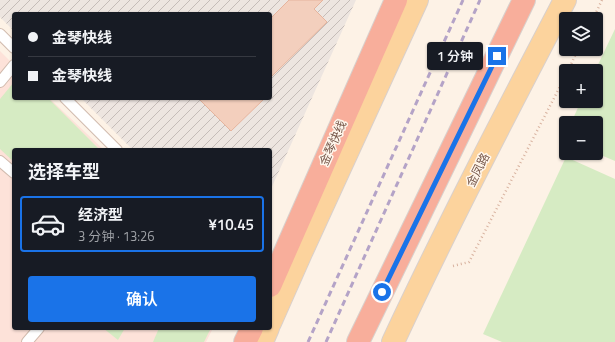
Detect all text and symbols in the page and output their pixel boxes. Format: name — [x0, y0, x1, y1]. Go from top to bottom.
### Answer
map controls — [559, 12, 603, 160]
button: layers — [559, 12, 603, 56]
text: 金琴快线 — [52, 26, 112, 49]
callout: 1 分钟 — [427, 42, 483, 70]
text: 1 分钟 — [437, 46, 473, 66]
route end — [488, 47, 506, 65]
text: 金琴快线 — [52, 64, 112, 87]
button: + — [559, 64, 603, 108]
button: − — [559, 116, 603, 160]
street label: 金琴快线 — [314, 117, 351, 169]
street label: 金凤路 — [461, 149, 494, 190]
text: 选择车型 — [28, 158, 100, 185]
text: 经济型 — [78, 203, 123, 226]
icon: car — [30, 206, 66, 242]
text: ¥10.45 — [208, 213, 254, 236]
text: 3 分钟 · 13:26 — [78, 226, 155, 246]
button: 确认 — [28, 276, 256, 322]
route start — [373, 283, 391, 301]

